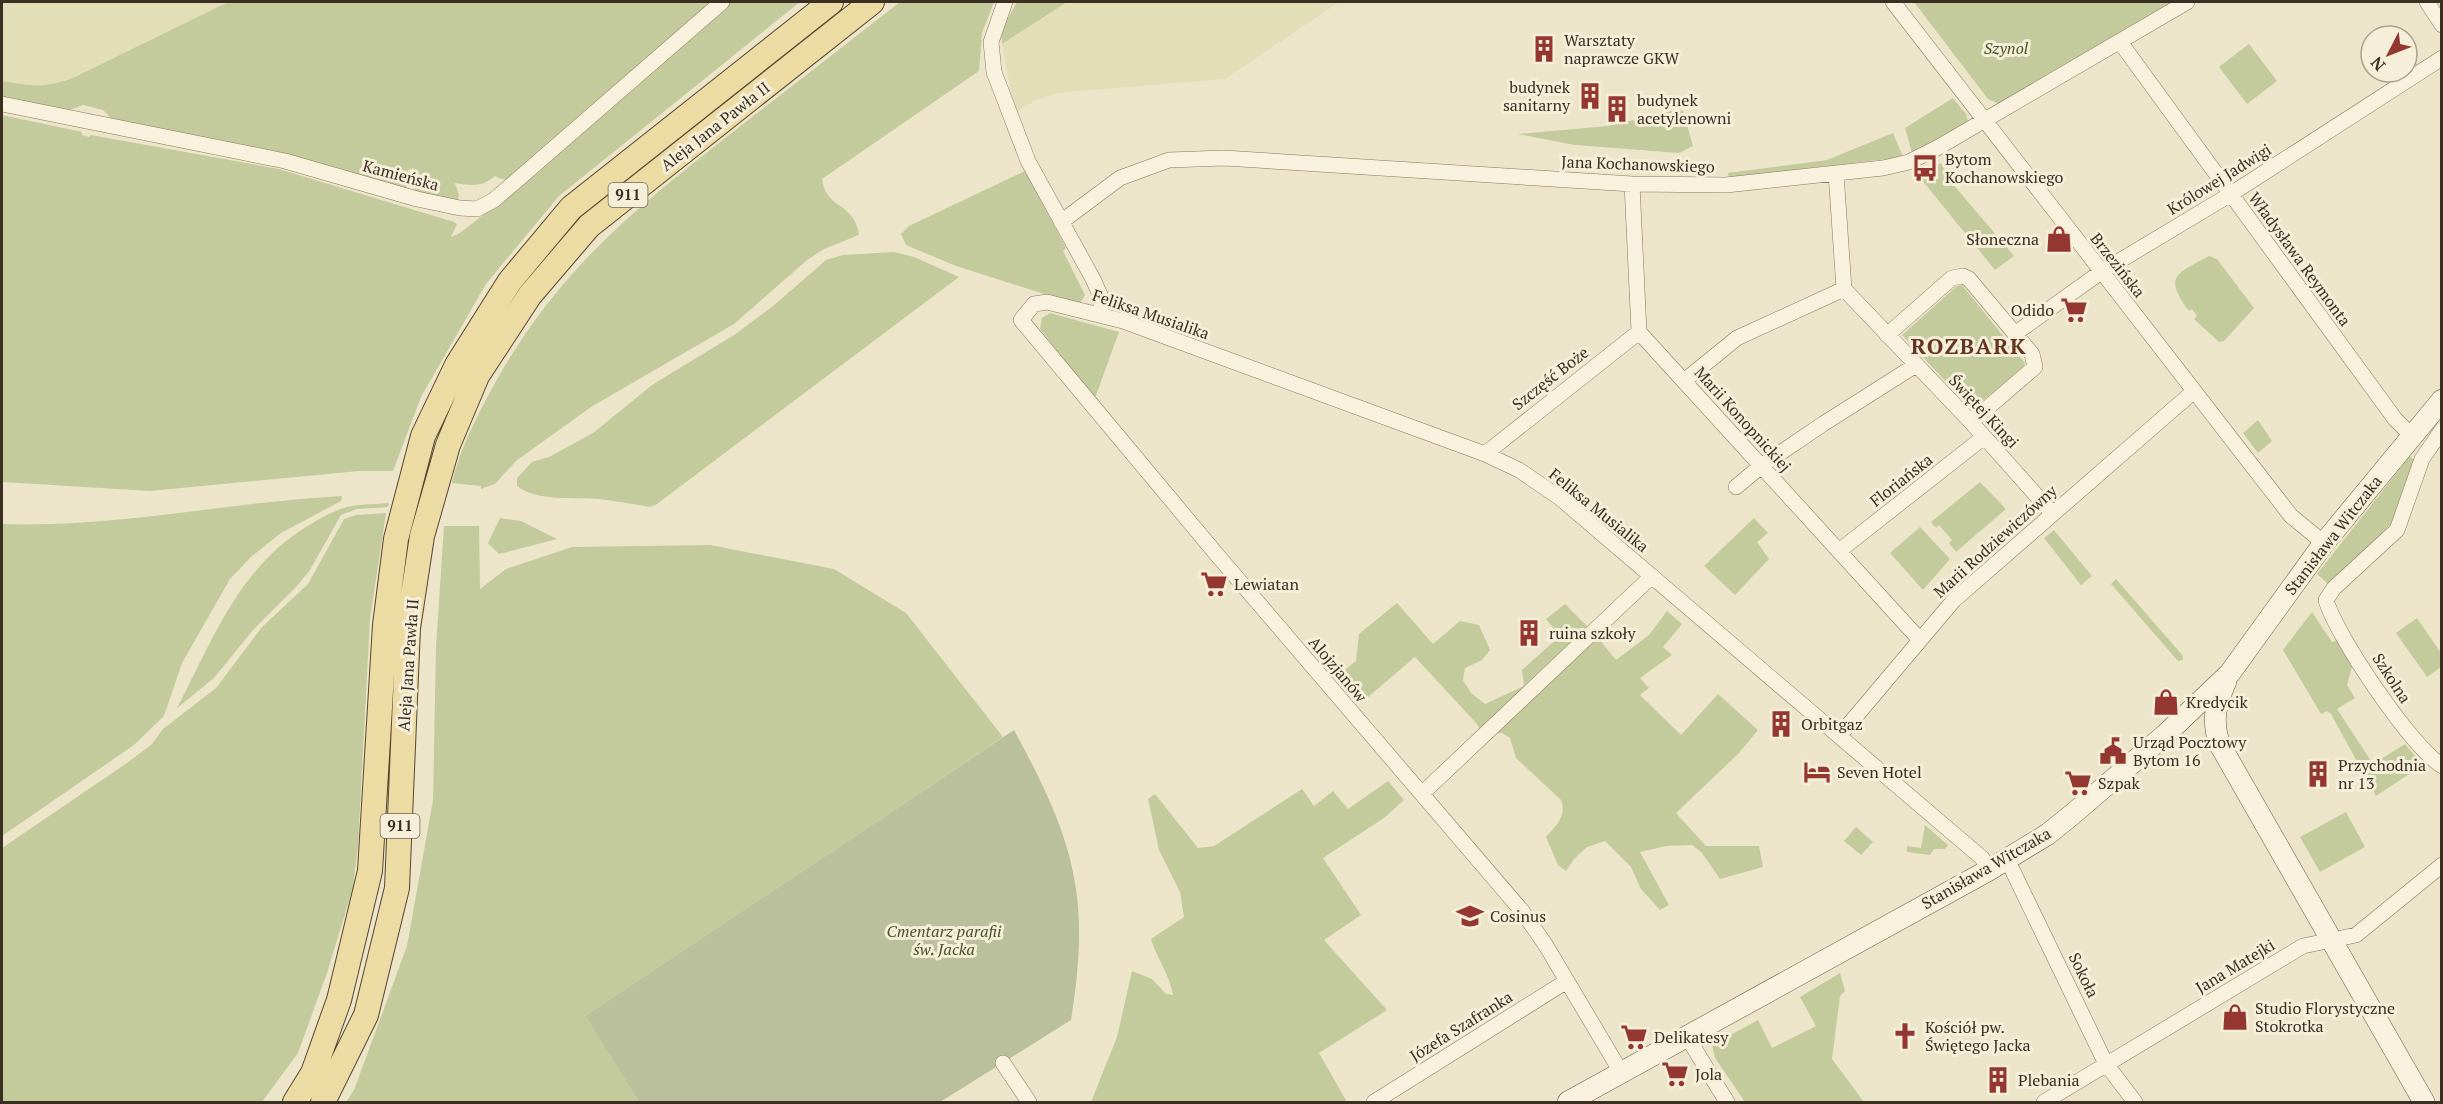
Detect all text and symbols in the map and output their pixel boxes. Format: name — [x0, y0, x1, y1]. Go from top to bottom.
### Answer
north arrow — [2359, 24, 2419, 84]
place label: Warsztaty naprawcze GKW — [1564, 29, 1679, 69]
building icon: Warsztaty naprawcze GKW — [1529, 34, 1559, 64]
park label: Szynol — [1984, 37, 2029, 59]
text: N — [2366, 52, 2390, 76]
street label: Aleja Jana Pawła II — [656, 76, 774, 176]
place label: budynek sanitarny — [1503, 76, 1571, 116]
building icon: budynek sanitarny — [1575, 81, 1605, 111]
place label: budynek acetylenowni — [1637, 89, 1731, 129]
building icon: budynek acetylenowni — [1602, 94, 1632, 124]
street label: Królowej Jadwigi — [2163, 138, 2275, 220]
place label: Bytom Kochanowskiego — [1945, 148, 2064, 188]
street label: Jana Kochanowskiego — [1561, 150, 1715, 178]
bus stop icon: Bytom Kochanowskiego — [1910, 153, 1940, 183]
street label: Kamieńska — [361, 154, 441, 196]
road number: 911 — [608, 183, 648, 207]
street label: Władysława Reymonta — [2244, 187, 2356, 331]
shop icon: Słoneczna — [2044, 224, 2074, 254]
place label: Słoneczna — [1966, 228, 2039, 250]
street label: Brzezińska — [2086, 228, 2150, 302]
street label: Feliksa Musialika — [1090, 284, 1212, 344]
supermarket icon: Odido — [2059, 295, 2089, 325]
place label: Odido — [2011, 299, 2054, 321]
district label: ROZBARK — [1911, 331, 2027, 360]
street label: Szczęść Boże — [1507, 341, 1593, 415]
street label: Marii Konopnickiej — [1690, 361, 1796, 477]
street label: Świętej Kingi — [1944, 369, 2024, 453]
street label: Floriańska — [1865, 448, 1937, 512]
street label: Feliksa Musialika — [1545, 463, 1653, 557]
street label: Stanisława Witczaka — [2279, 471, 2387, 599]
street label: Marii Rodziewiczówny — [1929, 479, 2062, 602]
supermarket icon: Lewiatan — [1199, 569, 1229, 599]
place label: Lewiatan — [1234, 573, 1299, 595]
street label: Aleja Jana Pawła II — [392, 598, 424, 732]
building icon: ruina szkoły — [1514, 618, 1544, 648]
place label: ruina szkoły — [1549, 622, 1636, 644]
street label: Alojzjanów — [1304, 631, 1372, 707]
street label: Szkolna — [2368, 649, 2416, 707]
shop icon: Kredycik — [2151, 687, 2181, 717]
place label: Kredycik — [2186, 691, 2248, 713]
building icon: Orbitgaz — [1766, 709, 1796, 739]
place label: Orbitgaz — [1801, 713, 1863, 735]
place label: Urząd Pocztowy Bytom 16 — [2133, 731, 2247, 771]
public building icon: Urząd Pocztowy Bytom 16 — [2098, 736, 2128, 766]
place label: Przychodnia nr 13 — [2338, 754, 2426, 794]
hotel icon: Seven Hotel — [1802, 757, 1832, 787]
building icon: Przychodnia nr 13 — [2303, 759, 2333, 789]
place label: Seven Hotel — [1837, 761, 1922, 783]
supermarket icon: Szpak — [2063, 768, 2093, 798]
place label: Szpak — [2098, 772, 2141, 794]
road number: 911 — [380, 814, 420, 838]
street label: Stanisława Witczaka — [1917, 822, 2055, 914]
school or university icon: Cosinus — [1455, 901, 1485, 931]
place label: Cosinus — [1490, 905, 1546, 927]
park label: Cmentarz parafii św. Jacka — [887, 920, 1002, 960]
street label: Jana Matejki — [2191, 934, 2279, 998]
street label: Sokoła — [2064, 949, 2104, 1001]
street label: Józefa Szafranka — [1405, 986, 1517, 1066]
place label: Studio Florystyczne Stokrotka — [2255, 997, 2395, 1037]
shop icon: Studio Florystyczne Stokrotka — [2220, 1002, 2250, 1032]
place label: Kościół pw. Świętego Jacka — [1925, 1016, 2031, 1056]
church icon: Kościół pw. Świętego Jacka — [1890, 1021, 1920, 1051]
supermarket icon: Delikatesy — [1619, 1022, 1649, 1052]
place label: Delikatesy — [1654, 1026, 1729, 1048]
supermarket icon: Jola — [1660, 1059, 1690, 1089]
place label: Jola — [1695, 1063, 1722, 1085]
building icon: Plebania — [1983, 1065, 2013, 1095]
place label: Plebania — [2018, 1069, 2080, 1091]

